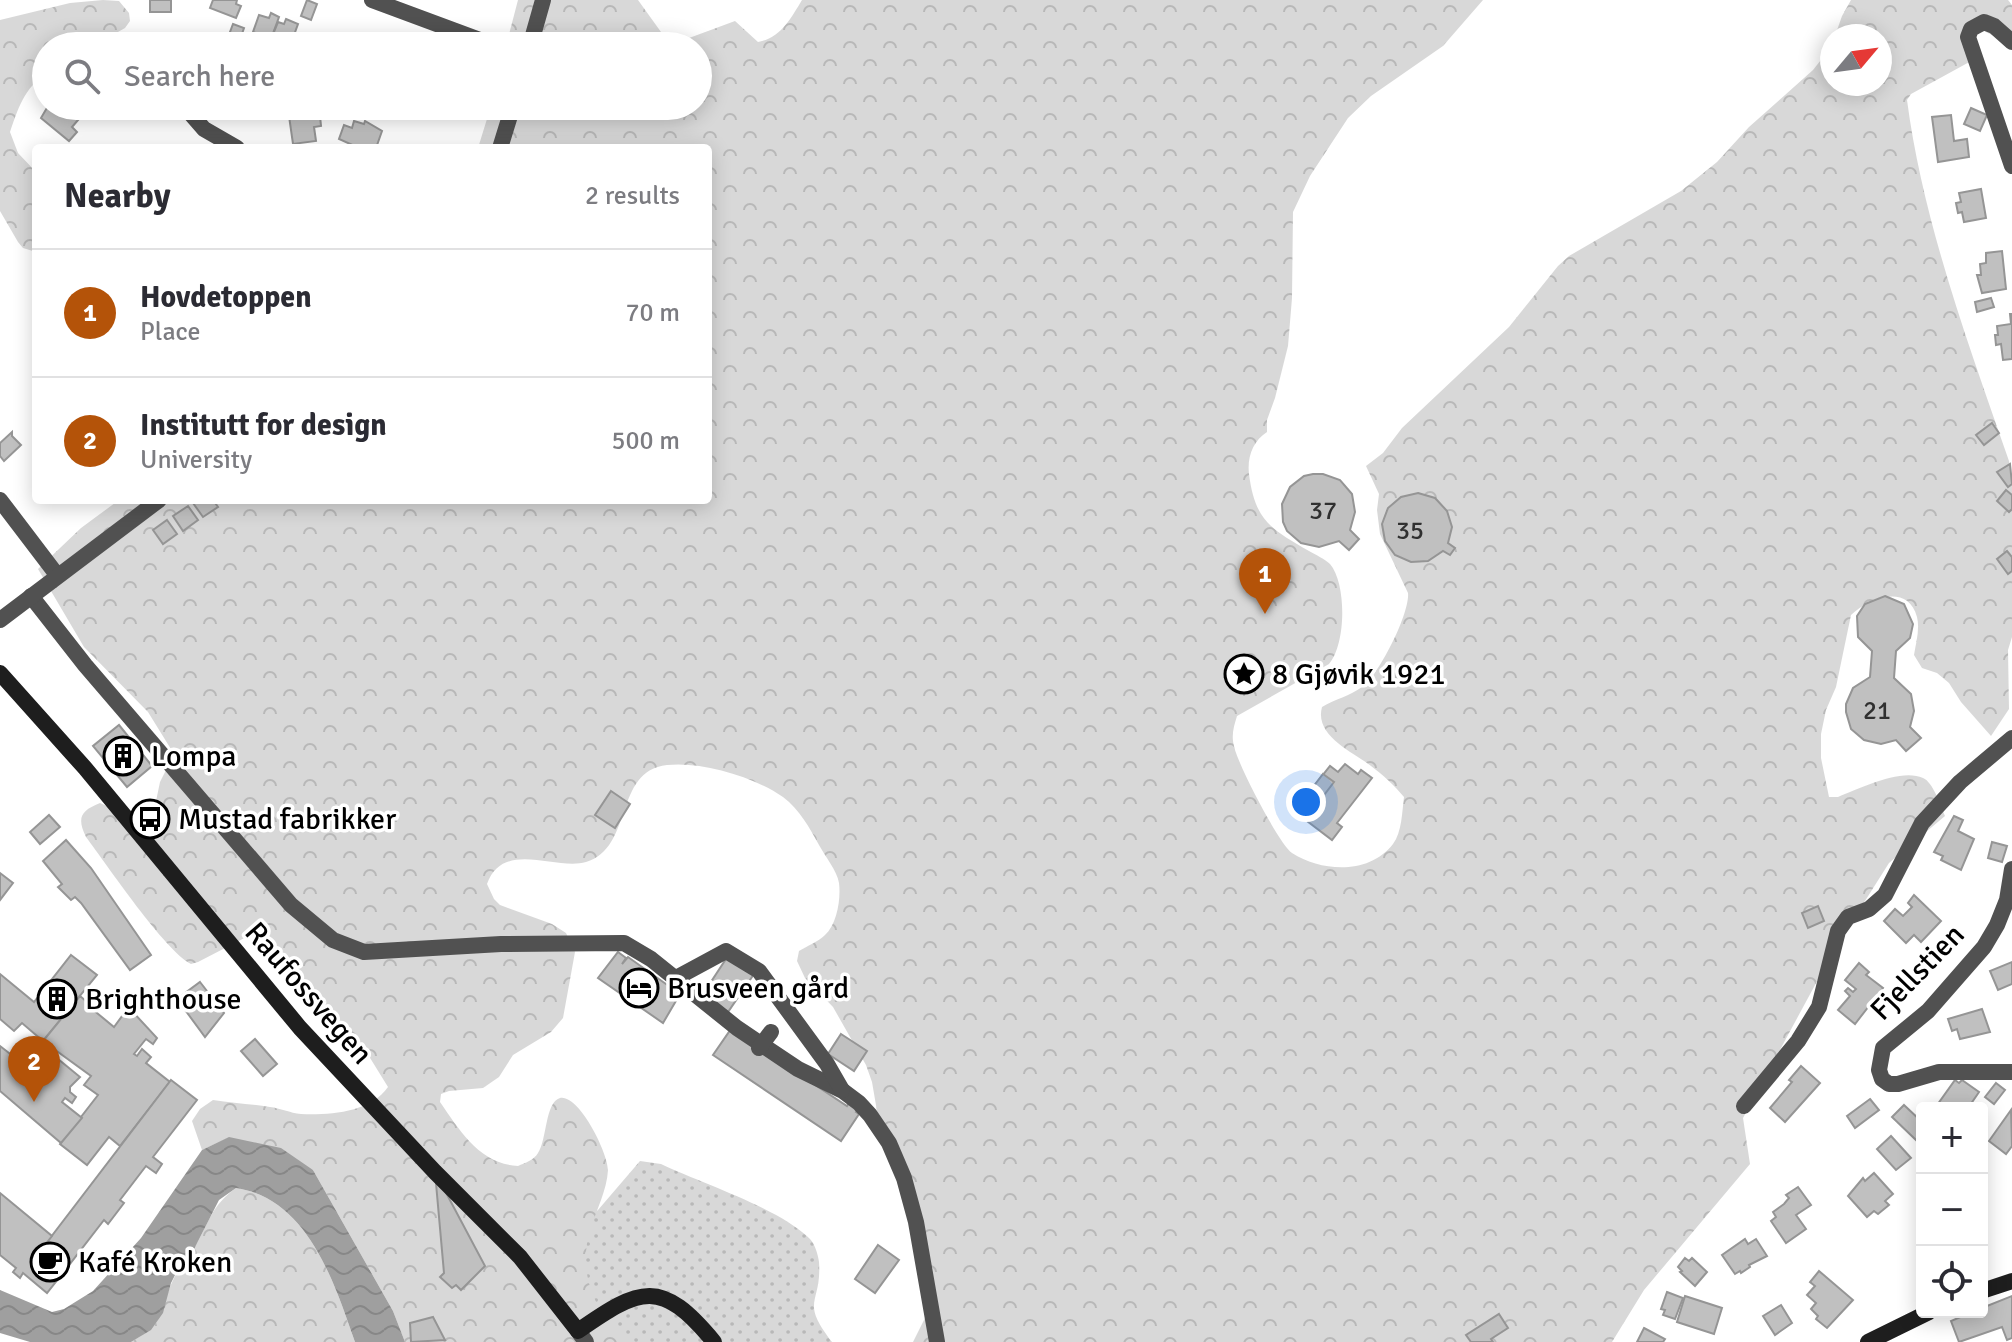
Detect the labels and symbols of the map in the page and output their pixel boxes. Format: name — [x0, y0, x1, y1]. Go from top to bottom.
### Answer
north arrow — [1820, 24, 1892, 96]
house number: 37 — [1309, 495, 1337, 527]
house number: 35 — [1396, 515, 1424, 547]
pin: 1 — [1239, 548, 1291, 614]
place icon: 8 Gjøvik 1921 — [1223, 653, 1265, 695]
place label: 8 Gjøvik 1921 — [1272, 656, 1446, 693]
house number: 21 — [1863, 695, 1891, 727]
building icon: Lompa — [102, 735, 144, 777]
place label: Lompa — [151, 738, 237, 775]
your location — [1286, 782, 1326, 822]
bus stop icon: Mustad fabrikker — [129, 798, 171, 840]
place label: Mustad fabrikker — [178, 801, 396, 838]
street label: Raufossvegen — [237, 915, 380, 1072]
street label: Fjellstien — [1862, 916, 1972, 1028]
hotel icon: Brusveen gård — [618, 967, 660, 1009]
place label: Brusveen gård — [667, 970, 849, 1007]
building icon: Brighthouse — [36, 978, 78, 1020]
place label: Brighthouse — [85, 981, 242, 1018]
pin: 2 — [8, 1036, 60, 1102]
cafe icon: Kafé Kroken — [29, 1241, 71, 1283]
place label: Kafé Kroken — [78, 1244, 232, 1281]

